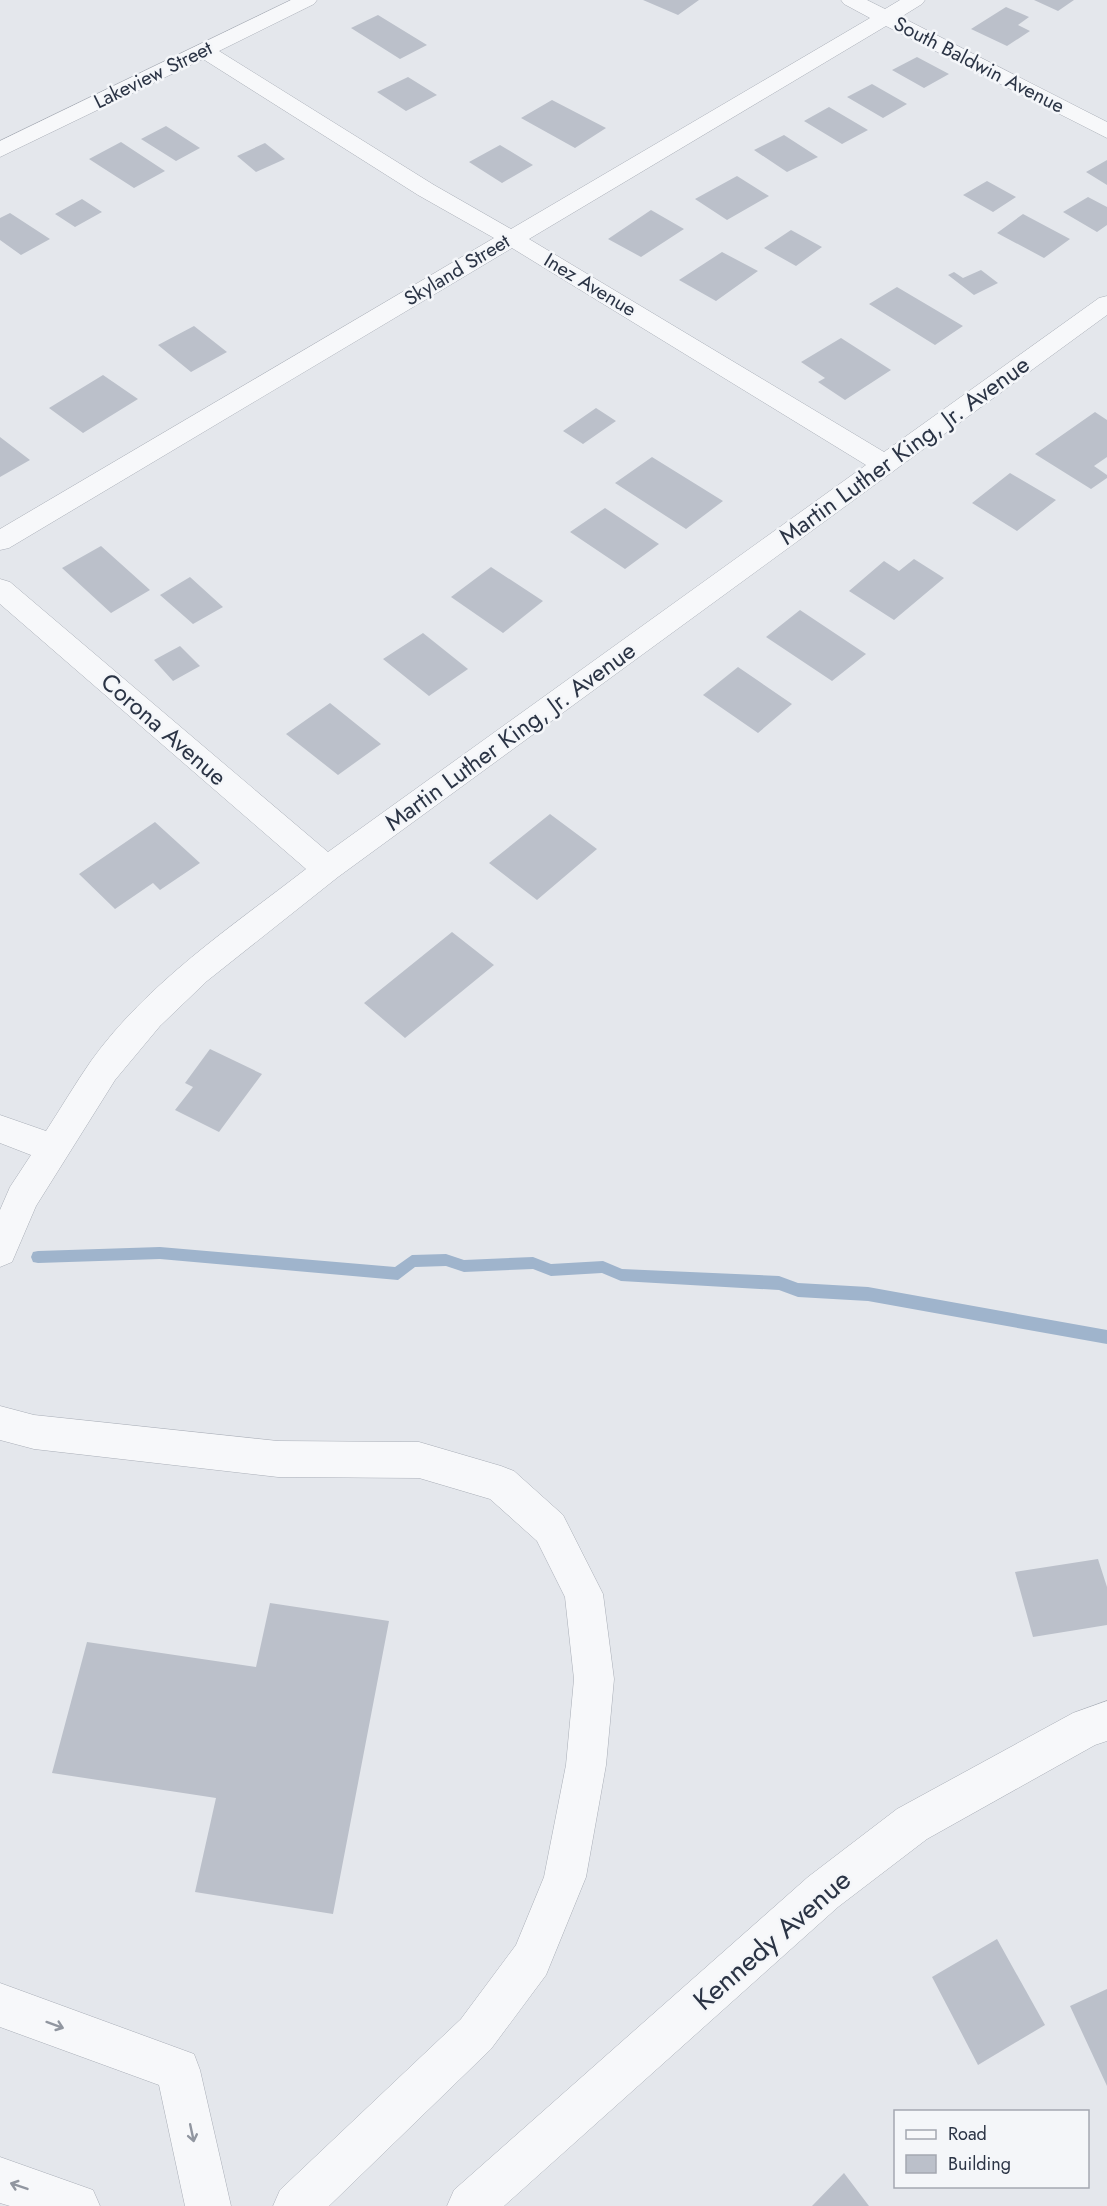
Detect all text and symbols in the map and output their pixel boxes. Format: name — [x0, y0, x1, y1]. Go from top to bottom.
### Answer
street label: South Baldwin Avenue — [889, 9, 1069, 121]
street label: Lakeview Street — [89, 34, 217, 116]
street label: Skyland Street — [399, 227, 516, 313]
street label: Inez Avenue — [538, 246, 642, 324]
street label: Martin Luther King, Jr. Avenue — [771, 347, 1037, 553]
street label: Martin Luther King, Jr. Avenue — [377, 633, 643, 839]
street label: Corona Avenue — [93, 664, 235, 794]
street label: Kennedy Avenue — [684, 1860, 860, 2020]
one-way arrow — [45, 2021, 64, 2032]
legend — [894, 2110, 1089, 2188]
text: Road — [948, 2121, 987, 2147]
one-way arrow — [187, 2122, 198, 2142]
text: Building — [948, 2151, 1011, 2177]
one-way arrow — [10, 2180, 29, 2191]

